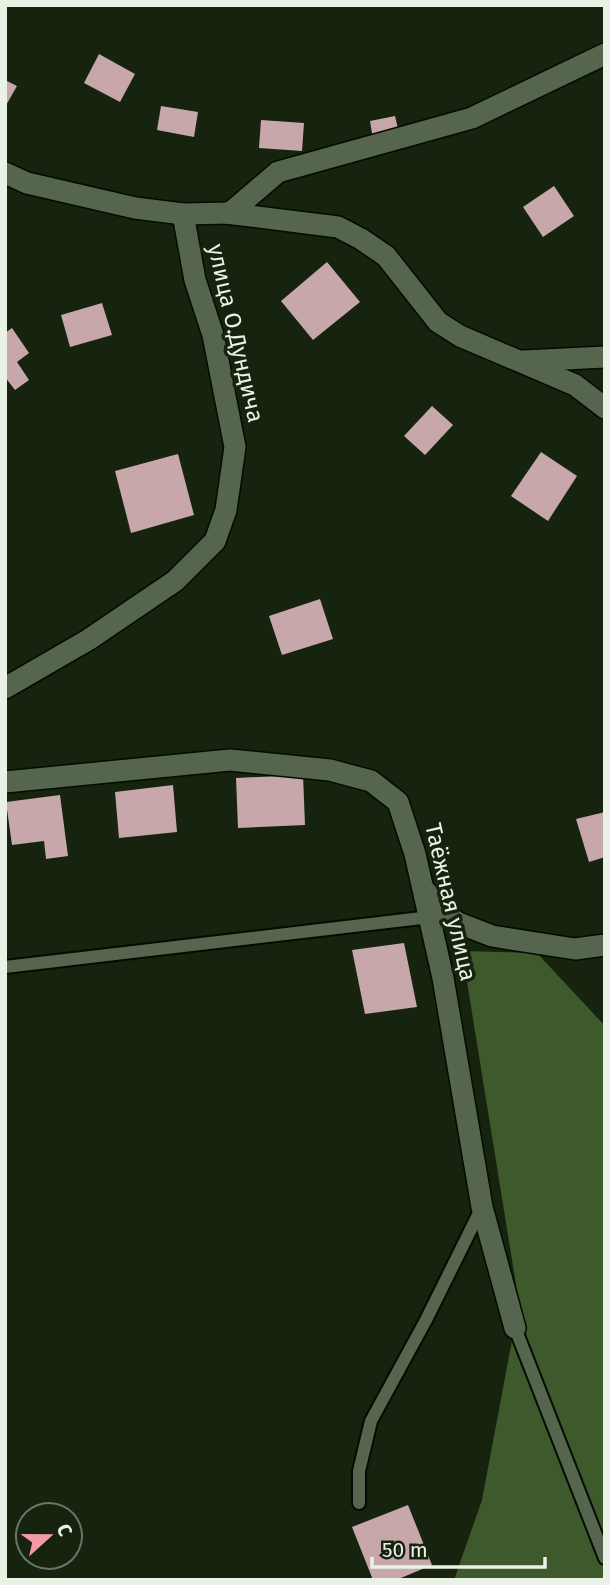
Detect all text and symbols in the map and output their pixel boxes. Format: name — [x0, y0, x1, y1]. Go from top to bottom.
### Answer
street label: улица О.Дундича — [202, 241, 270, 425]
street label: Таёжная улица — [419, 820, 483, 984]
north arrow — [14, 1501, 84, 1571]
text: С — [52, 1521, 77, 1539]
scale bar — [372, 1526, 545, 1570]
text: 50 m — [382, 1537, 428, 1563]

